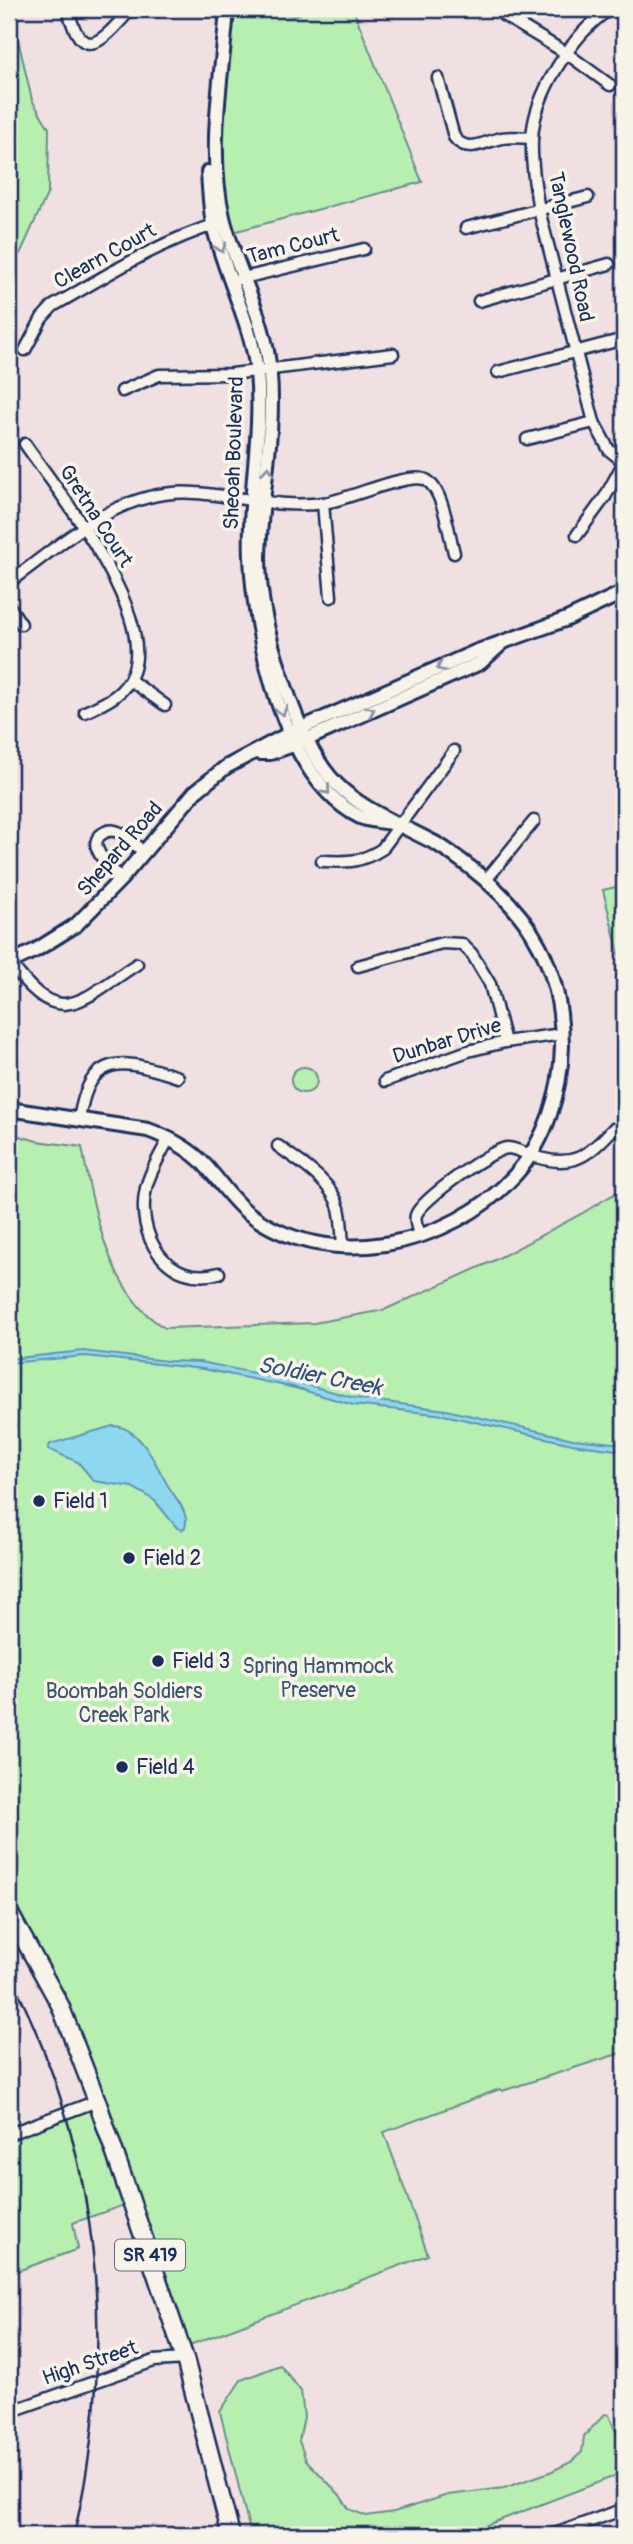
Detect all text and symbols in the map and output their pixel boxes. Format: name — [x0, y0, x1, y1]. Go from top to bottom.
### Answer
street label: Tanglewood Road — [542, 170, 600, 324]
street label: Clearn Court — [49, 217, 161, 295]
street label: Tam Court — [244, 221, 342, 270]
one-way arrow — [212, 242, 227, 254]
street label: Sheoah Boulevard — [218, 376, 250, 530]
street label: Gretna Court — [53, 460, 139, 573]
one-way arrow — [260, 465, 275, 477]
one-way arrow — [436, 659, 448, 673]
one-way arrow — [274, 704, 288, 716]
one-way arrow — [363, 705, 375, 719]
one-way arrow — [318, 782, 331, 795]
street label: Shepard Road — [71, 796, 169, 902]
street label: Dunbar Drive — [389, 1012, 505, 1070]
water label: Soldier Creek — [256, 1350, 387, 1403]
place label: Field 1 — [53, 1488, 108, 1515]
marker: Field 1 — [31, 1493, 47, 1509]
place label: Field 2 — [143, 1545, 201, 1572]
marker: Field 2 — [121, 1550, 137, 1566]
place label: Field 3 — [172, 1648, 230, 1675]
marker: Field 3 — [150, 1653, 166, 1669]
park label: Spring Hammock Preserve — [242, 1653, 394, 1704]
park label: Boombah Soldiers Creek Park — [46, 1678, 203, 1729]
place label: Field 4 — [136, 1754, 195, 1781]
marker: Field 4 — [114, 1759, 130, 1775]
road number: SR 419 — [115, 2240, 185, 2270]
street label: High Street — [39, 2334, 142, 2392]

